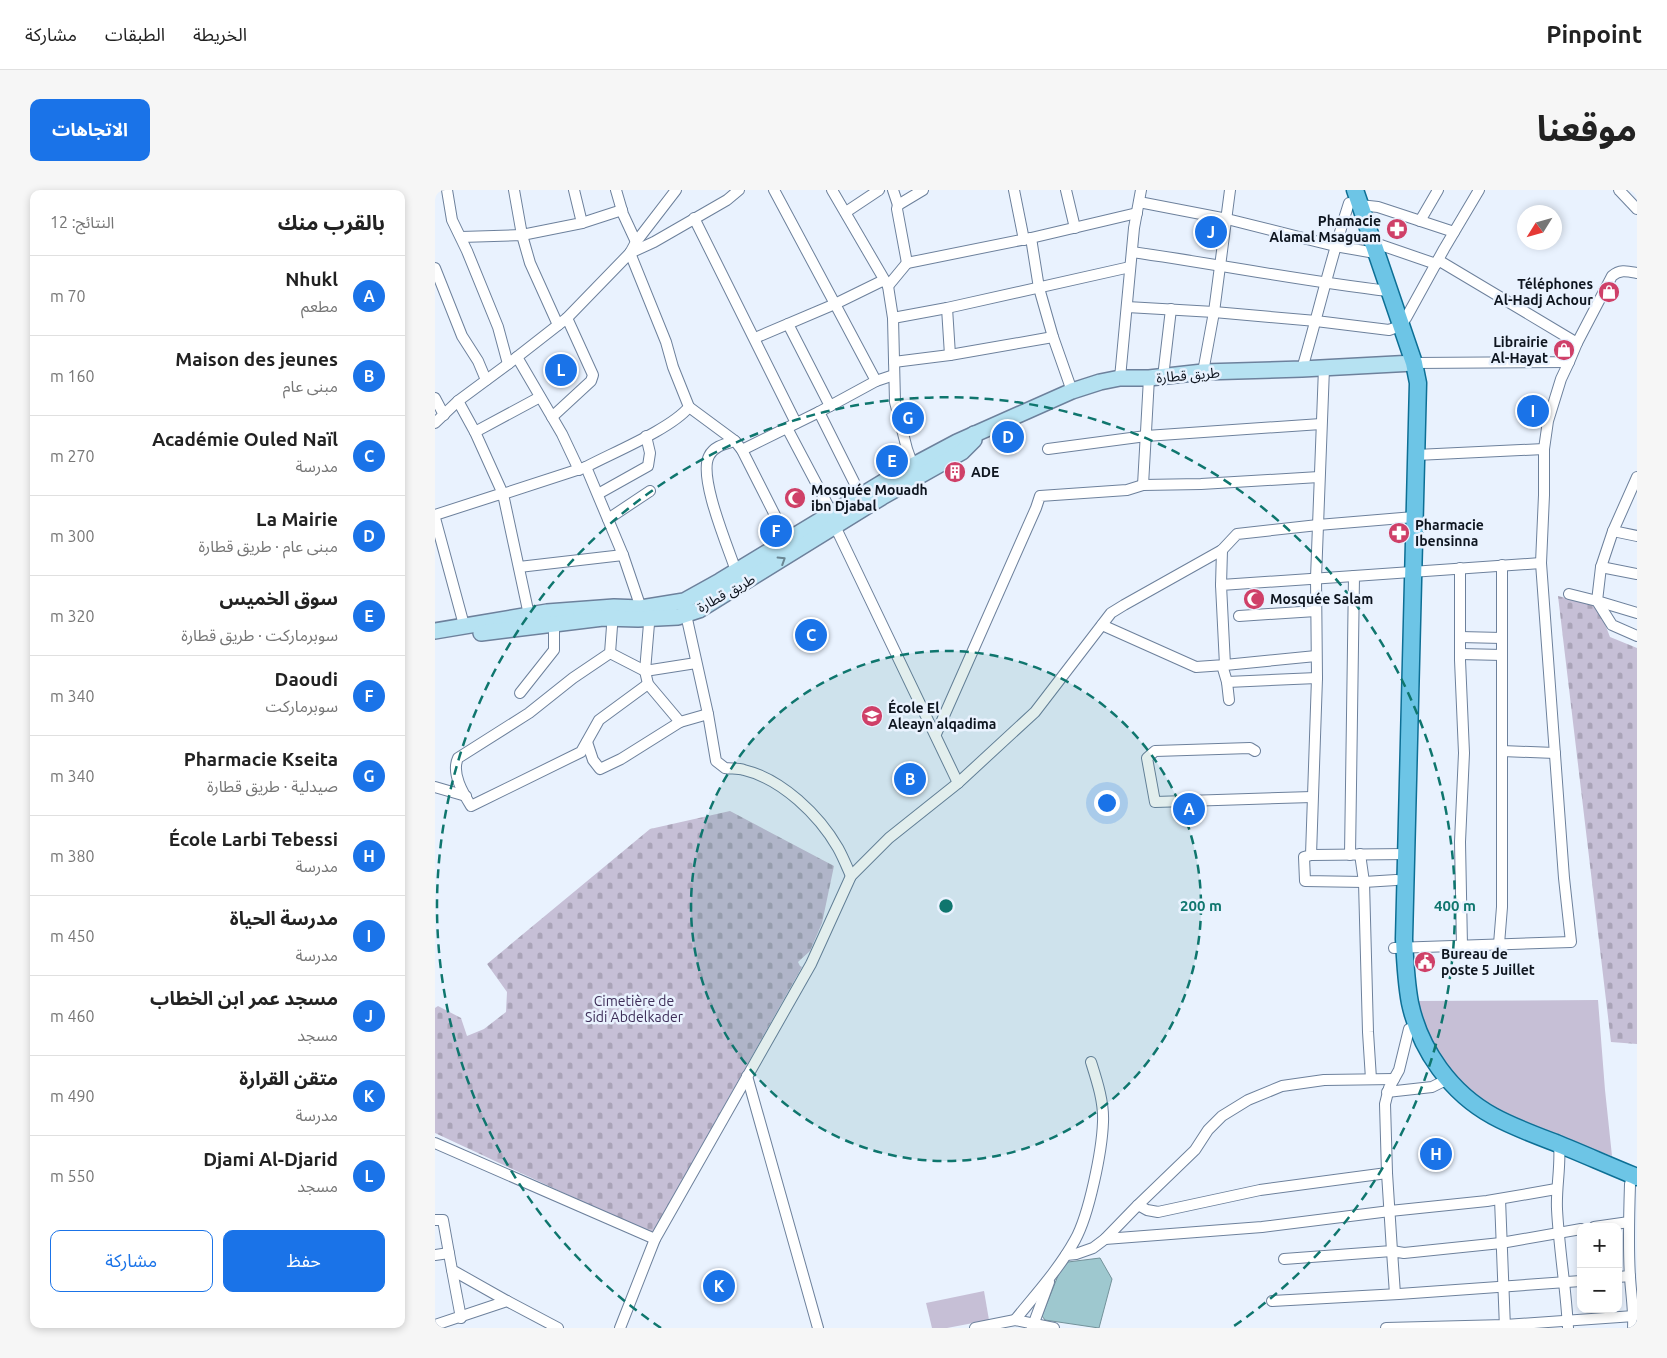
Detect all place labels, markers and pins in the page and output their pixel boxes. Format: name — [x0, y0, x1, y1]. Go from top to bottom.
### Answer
pin: J — [1195, 213, 1227, 251]
place label: Phamacie Alamal Msaguam — [1269, 213, 1381, 245]
pharmacy icon: Phamacie Alamal Msaguam — [1385, 217, 1409, 241]
place label: Téléphones Al-Hadj Achour — [1494, 276, 1593, 308]
shop icon: Téléphones Al-Hadj Achour — [1597, 280, 1621, 304]
place label: Librairie Al-Hayat — [1491, 334, 1548, 366]
shop icon: Librairie Al-Hayat — [1552, 338, 1576, 362]
pin: L — [545, 351, 577, 389]
pin: I — [1517, 392, 1549, 430]
pin: G — [892, 399, 924, 437]
pin: D — [992, 418, 1024, 456]
pin: E — [876, 442, 908, 480]
building icon: ADE — [943, 460, 967, 484]
place label: ADE — [971, 464, 999, 480]
place label: Mosquée Mouadh ibn Djabal — [811, 482, 928, 514]
mosque icon: Mosquée Mouadh ibn Djabal — [783, 486, 807, 510]
pin: F — [760, 512, 792, 550]
place label: Pharmacie Ibensinna — [1415, 517, 1484, 549]
pharmacy icon: Pharmacie Ibensinna — [1387, 521, 1411, 545]
mosque icon: Mosquée Salam — [1242, 587, 1266, 611]
place label: Mosquée Salam — [1270, 591, 1373, 607]
pin: C — [795, 616, 827, 654]
place label: École El Aleayn alqadima — [888, 699, 996, 732]
school or university icon: École El Aleayn alqadima — [860, 704, 884, 728]
pin: B — [894, 760, 926, 798]
pin: A — [1173, 790, 1205, 828]
centre of rings — [937, 897, 955, 915]
place label: Bureau de poste 5 Juillet — [1441, 946, 1535, 978]
public building icon: Bureau de poste 5 Juillet — [1413, 950, 1437, 974]
pin: H — [1420, 1135, 1452, 1173]
pin: K — [703, 1267, 735, 1305]

